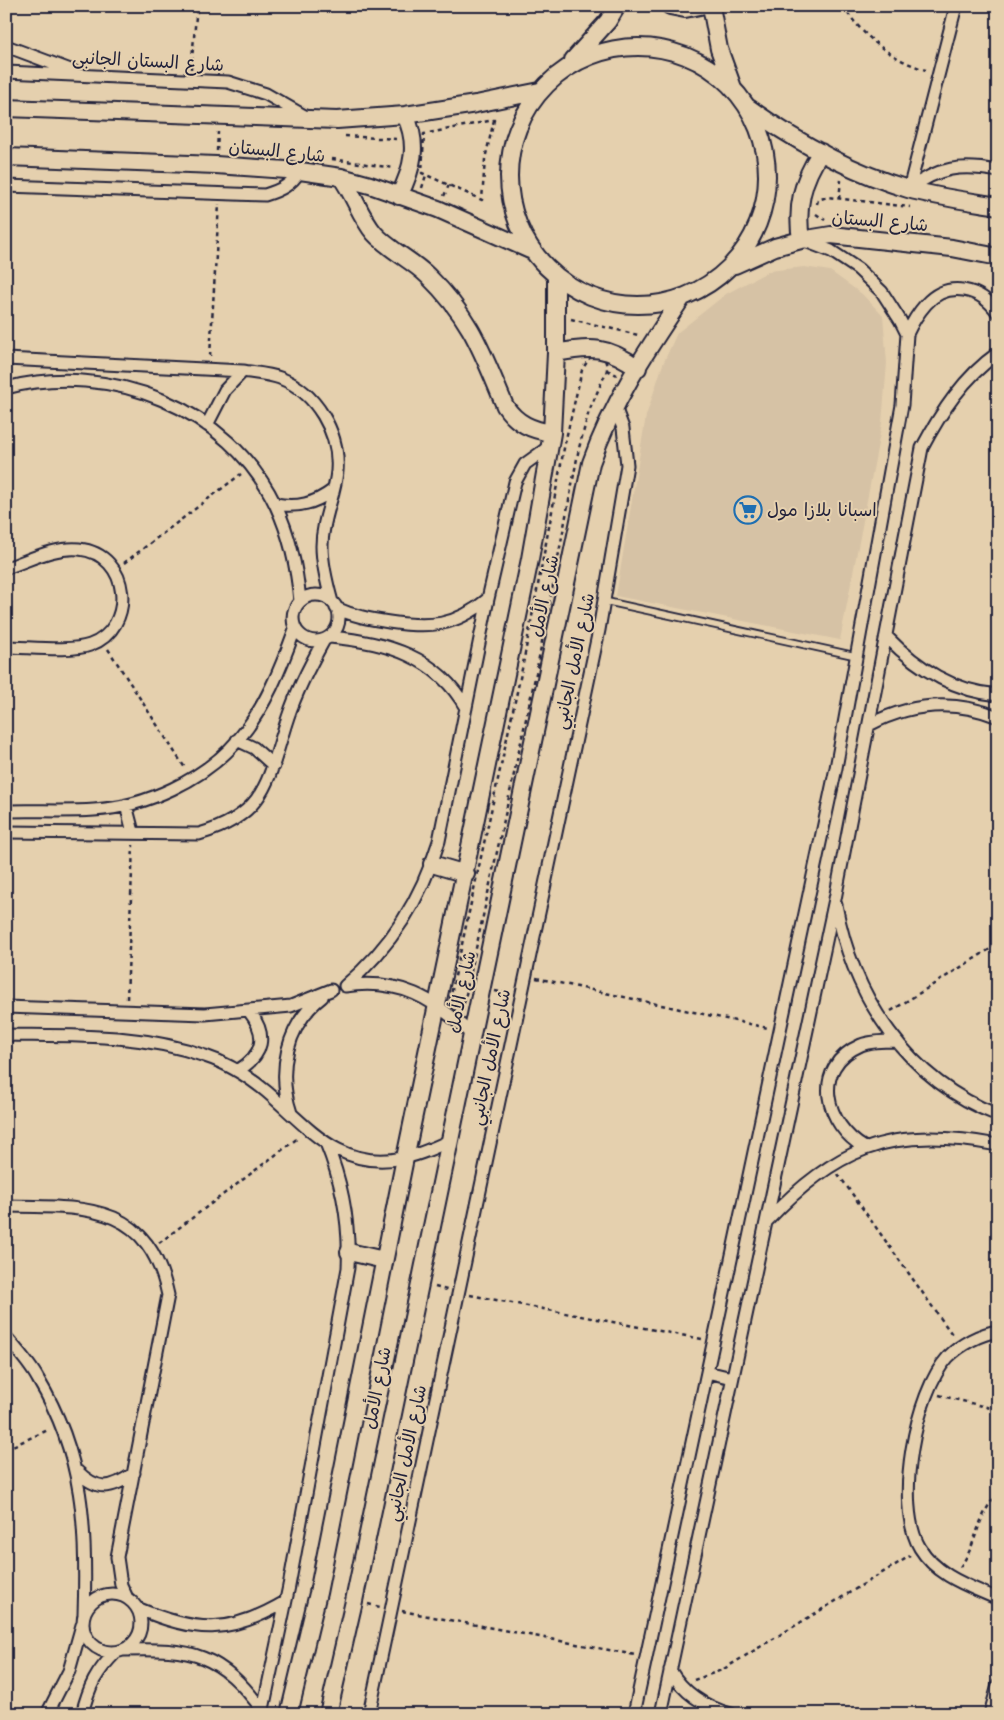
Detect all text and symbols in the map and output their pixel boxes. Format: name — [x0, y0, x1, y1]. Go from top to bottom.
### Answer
street label: شارع البستان الجانبى — [71, 45, 225, 77]
street label: شارع البستان — [228, 134, 326, 168]
street label: شارع البستان — [831, 205, 929, 237]
supermarket icon: اسبانا بلازا مول — [733, 495, 763, 525]
place label: اسبانا بلازا مول — [767, 498, 877, 522]
street label: شارع الأمل — [524, 553, 564, 639]
street label: شارع الأمل الجانبي — [548, 591, 604, 732]
street label: شارع الأمل — [441, 949, 481, 1035]
street label: شارع الأمل الجانبي — [464, 987, 520, 1128]
street label: شارع الأمل — [357, 1345, 397, 1431]
street label: شارع الأمل الجانبي — [380, 1383, 436, 1524]

